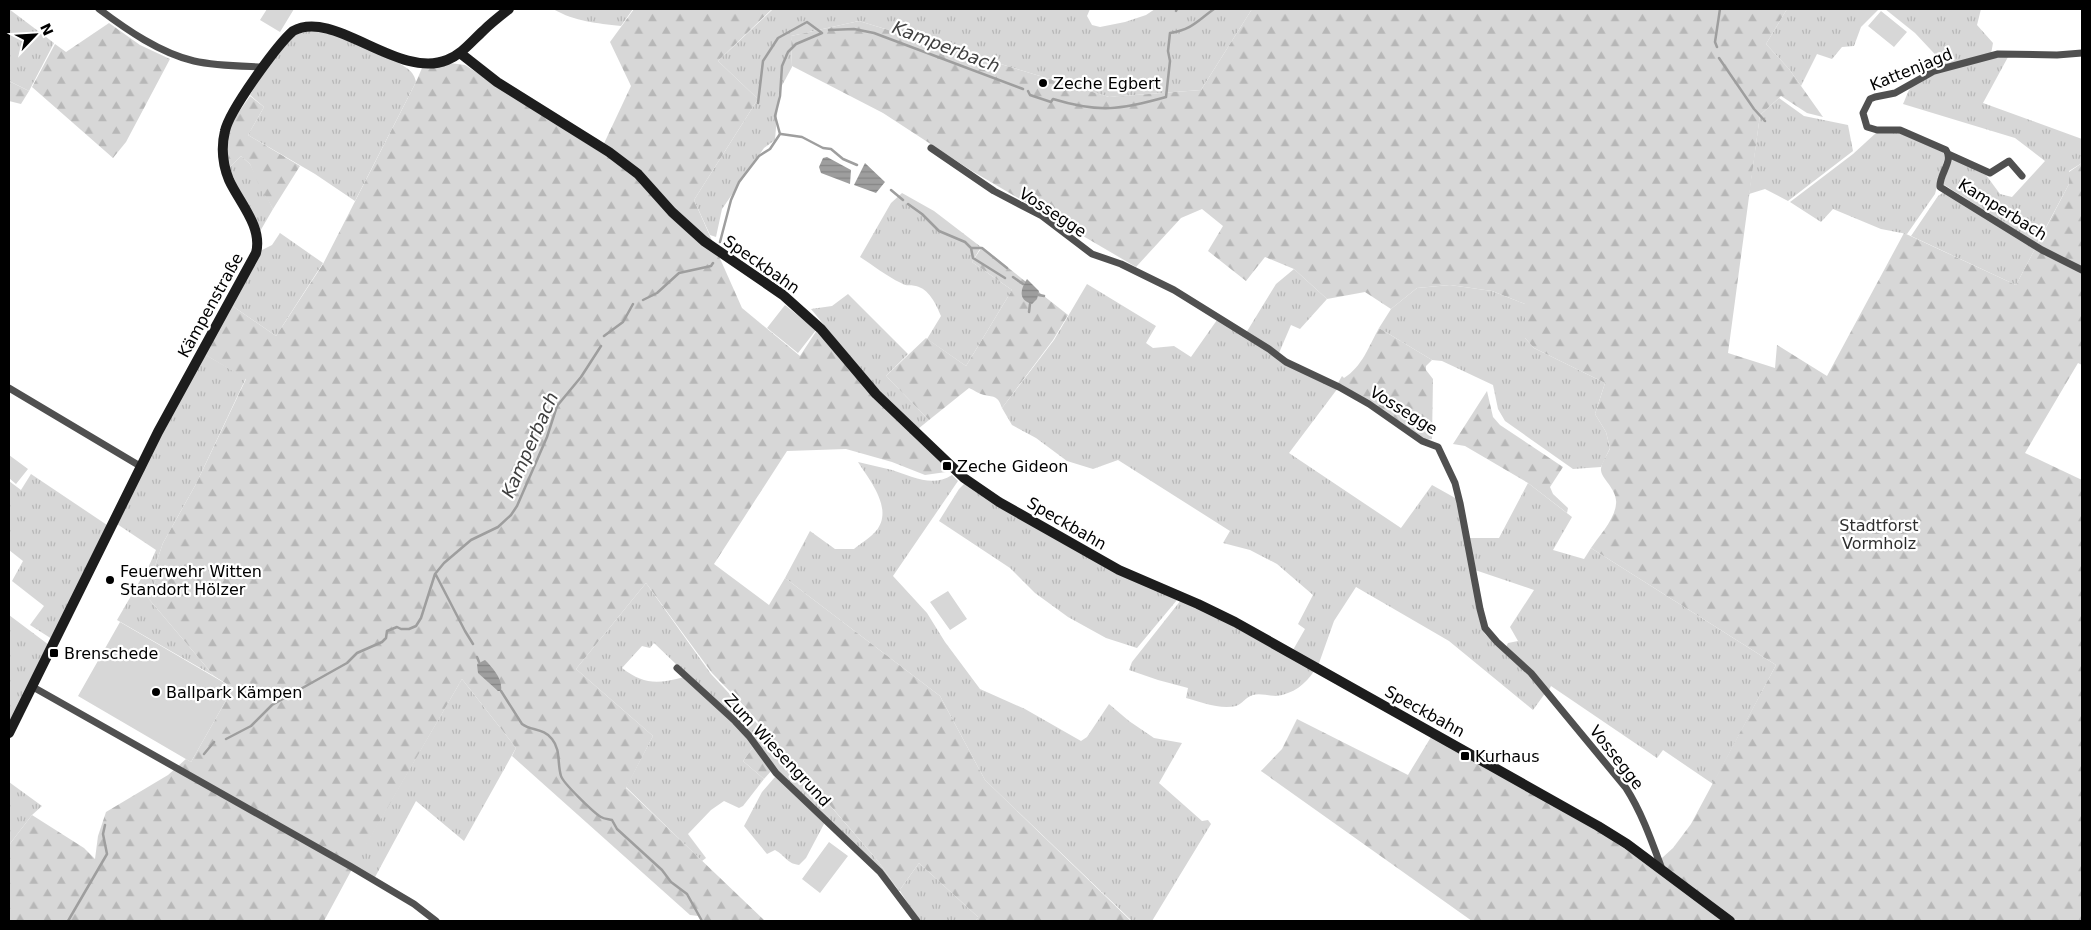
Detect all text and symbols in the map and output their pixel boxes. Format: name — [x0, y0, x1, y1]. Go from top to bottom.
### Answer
north arrow — [10, 10, 60, 60]
water label: Kamperbach — [889, 16, 1003, 77]
text: N — [37, 21, 57, 38]
street label: Kattenjagd — [1867, 44, 1955, 95]
place label: Zeche Egbert — [1053, 74, 1161, 93]
marker: Zeche Egbert — [1037, 77, 1049, 89]
street label: Kamperbach — [1955, 175, 2051, 244]
street label: Vossegge — [1016, 184, 1090, 241]
street label: Speckbahn — [720, 231, 803, 298]
street label: Kämpenstraße — [174, 250, 247, 361]
street label: Vossegge — [1366, 382, 1441, 439]
water label: Kamperbach — [497, 389, 562, 501]
place label: Zeche Gideon — [957, 457, 1068, 476]
marker: Zeche Gideon — [941, 460, 953, 472]
street label: Speckbahn — [1024, 493, 1110, 554]
park label: Stadtforst Vormholz — [1839, 516, 1919, 553]
place label: Feuerwehr Witten Standort Hölzer — [120, 562, 262, 599]
marker: Feuerwehr Witten Standort Hölzer — [104, 574, 116, 586]
place label: Brenschede — [64, 644, 158, 663]
marker: Brenschede — [48, 647, 60, 659]
street label: Speckbahn — [1381, 682, 1468, 741]
place label: Ballpark Kämpen — [166, 683, 302, 702]
marker: Ballpark Kämpen — [150, 686, 162, 698]
street label: Zum Wiesengrund — [721, 690, 835, 811]
street label: Vossegge — [1586, 721, 1648, 793]
place label: Kurhaus — [1475, 747, 1540, 766]
marker: Kurhaus — [1459, 750, 1471, 762]

